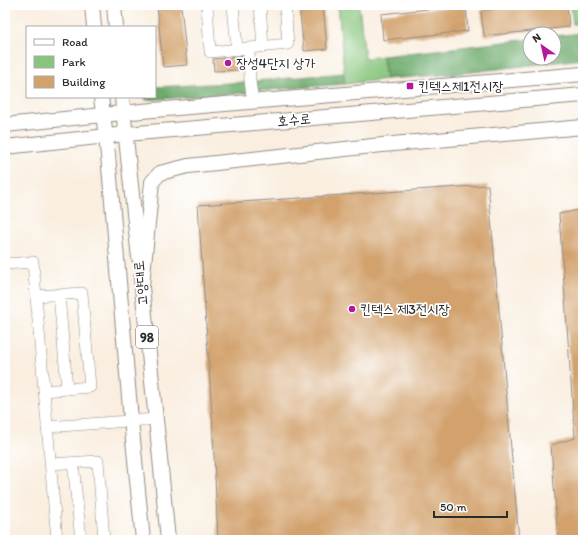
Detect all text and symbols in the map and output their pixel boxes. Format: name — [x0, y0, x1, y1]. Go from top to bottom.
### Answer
legend — [26, 26, 156, 98]
north arrow — [522, 26, 562, 66]
text: N — [530, 31, 543, 46]
text: Road — [62, 35, 88, 49]
text: Park — [62, 55, 86, 69]
place label: 장성4단지 상가 — [236, 55, 316, 72]
marker: 장성4단지 상가 — [223, 58, 233, 68]
text: Building — [62, 75, 106, 89]
place label: 킨텍스제1전시장 — [418, 78, 504, 95]
marker: 킨텍스제1전시장 — [405, 81, 415, 91]
street label: 호수로 — [276, 110, 312, 130]
street label: 고양대로 — [130, 260, 152, 306]
place label: 킨텍스 제3전시장 — [360, 301, 450, 318]
marker: 킨텍스 제3전시장 — [347, 304, 357, 314]
road number: 98 — [136, 326, 158, 348]
scale bar — [434, 493, 507, 519]
text: 50 m — [440, 500, 466, 514]

